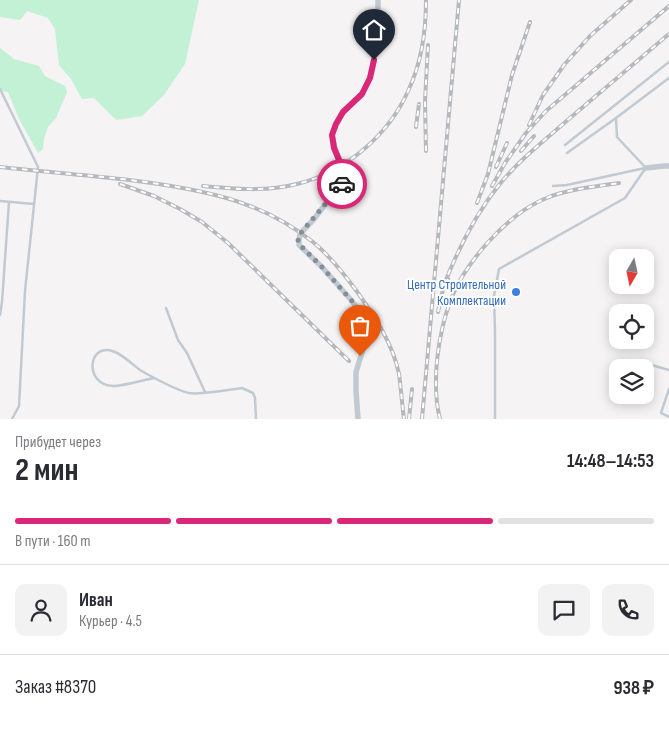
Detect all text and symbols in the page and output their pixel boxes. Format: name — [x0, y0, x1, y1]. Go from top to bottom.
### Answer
pin — [353, 9, 395, 60]
icon: home — [360, 16, 388, 44]
courier — [317, 159, 367, 209]
icon: car — [328, 170, 356, 198]
north arrow — [609, 249, 654, 294]
map controls — [609, 249, 654, 404]
place label: Центр Строительной Комплектации — [407, 276, 506, 309]
marker: Центр Строительной Комплектации — [510, 286, 522, 298]
button: locate — [609, 304, 654, 349]
pin — [339, 305, 381, 356]
icon: bag — [346, 312, 374, 340]
button: layers — [609, 359, 654, 404]
text: Прибудет через — [15, 433, 101, 452]
text: 14:48–14:53 — [567, 450, 654, 473]
text: 2 мин — [15, 451, 79, 490]
text: В пути · 160 m — [15, 532, 90, 551]
button: person — [15, 584, 67, 636]
button: chat — [538, 584, 590, 636]
button: phone — [602, 584, 654, 636]
text: Иван — [79, 589, 113, 612]
text: Курьер · 4.5 — [79, 612, 142, 631]
text: Заказ #8370 — [15, 676, 96, 699]
text: 938 ₽ — [613, 677, 654, 700]

